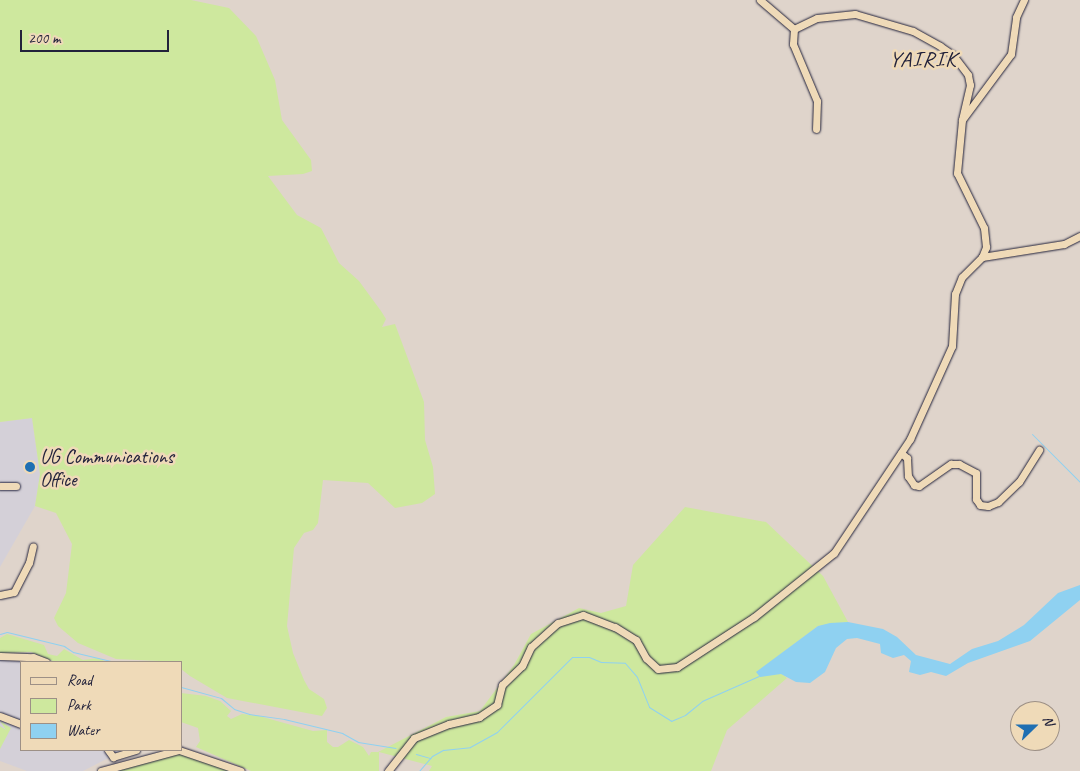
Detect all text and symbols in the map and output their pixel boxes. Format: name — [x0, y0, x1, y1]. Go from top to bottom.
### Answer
scale bar — [22, 20, 171, 52]
text: 200 m — [28, 29, 60, 48]
district label: YAIRIK — [889, 47, 957, 73]
place label: UG Communications Office — [40, 444, 173, 491]
marker: UG Communications Office — [24, 461, 36, 473]
legend — [20, 661, 182, 751]
text: Road — [67, 671, 92, 690]
text: Park — [67, 696, 91, 715]
north arrow — [1010, 701, 1060, 751]
text: N — [1039, 713, 1058, 728]
text: Water — [67, 721, 100, 740]

